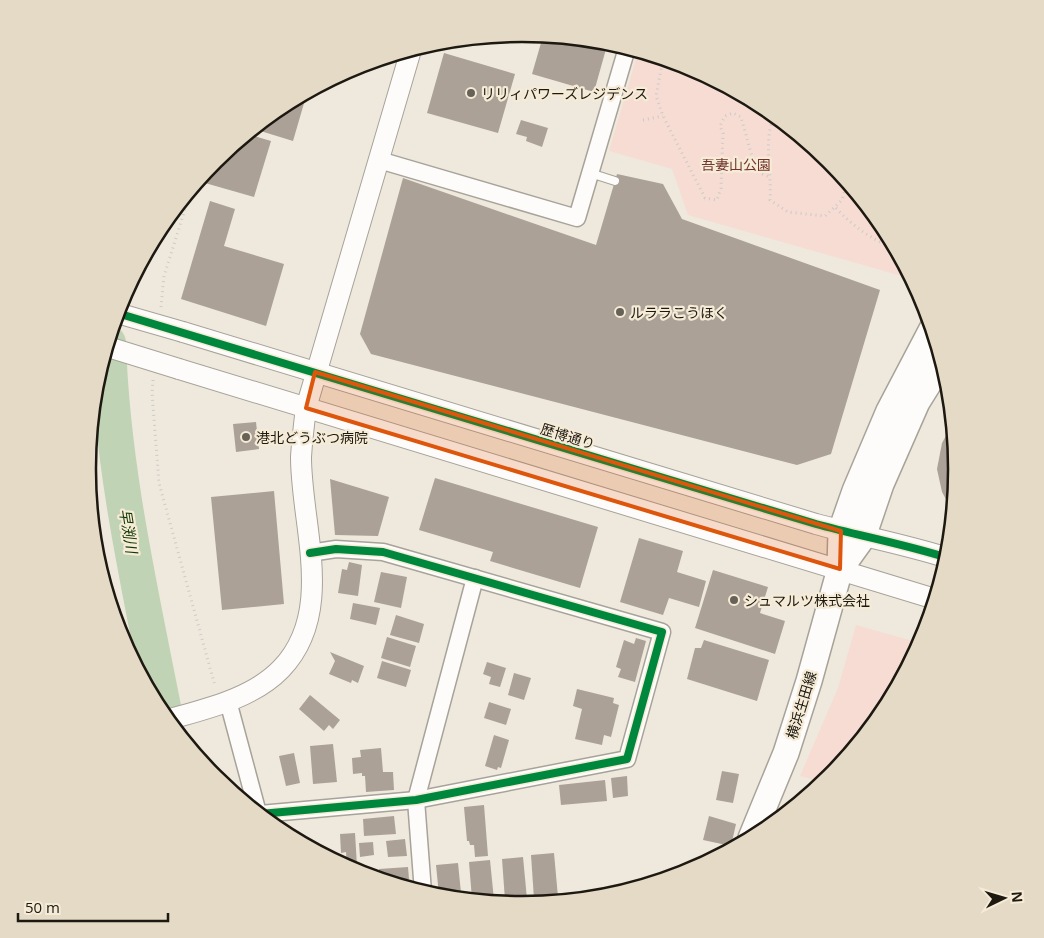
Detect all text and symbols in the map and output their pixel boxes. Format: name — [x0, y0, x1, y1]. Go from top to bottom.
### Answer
place label: リリィパワーズレジデンス — [481, 84, 648, 103]
marker: リリィパワーズレジデンス — [465, 87, 477, 99]
park label: 吾妻山公園 — [701, 155, 771, 174]
place label: ルララこうほく — [630, 303, 728, 322]
marker: ルララこうほく — [614, 306, 626, 318]
street label: 歴博通り — [538, 419, 598, 453]
place label: 港北どうぶつ病院 — [256, 428, 368, 447]
marker: 港北どうぶつ病院 — [240, 431, 252, 443]
water label: 早渕川 — [116, 507, 143, 557]
place label: シュマルツ株式会社 — [744, 591, 870, 610]
marker: シュマルツ株式会社 — [728, 594, 740, 606]
street label: 横浜生田線 — [782, 669, 820, 741]
north arrow — [979, 873, 1029, 923]
scale bar — [18, 890, 168, 922]
text: N — [1007, 890, 1027, 903]
text: 50 m — [25, 897, 60, 917]

